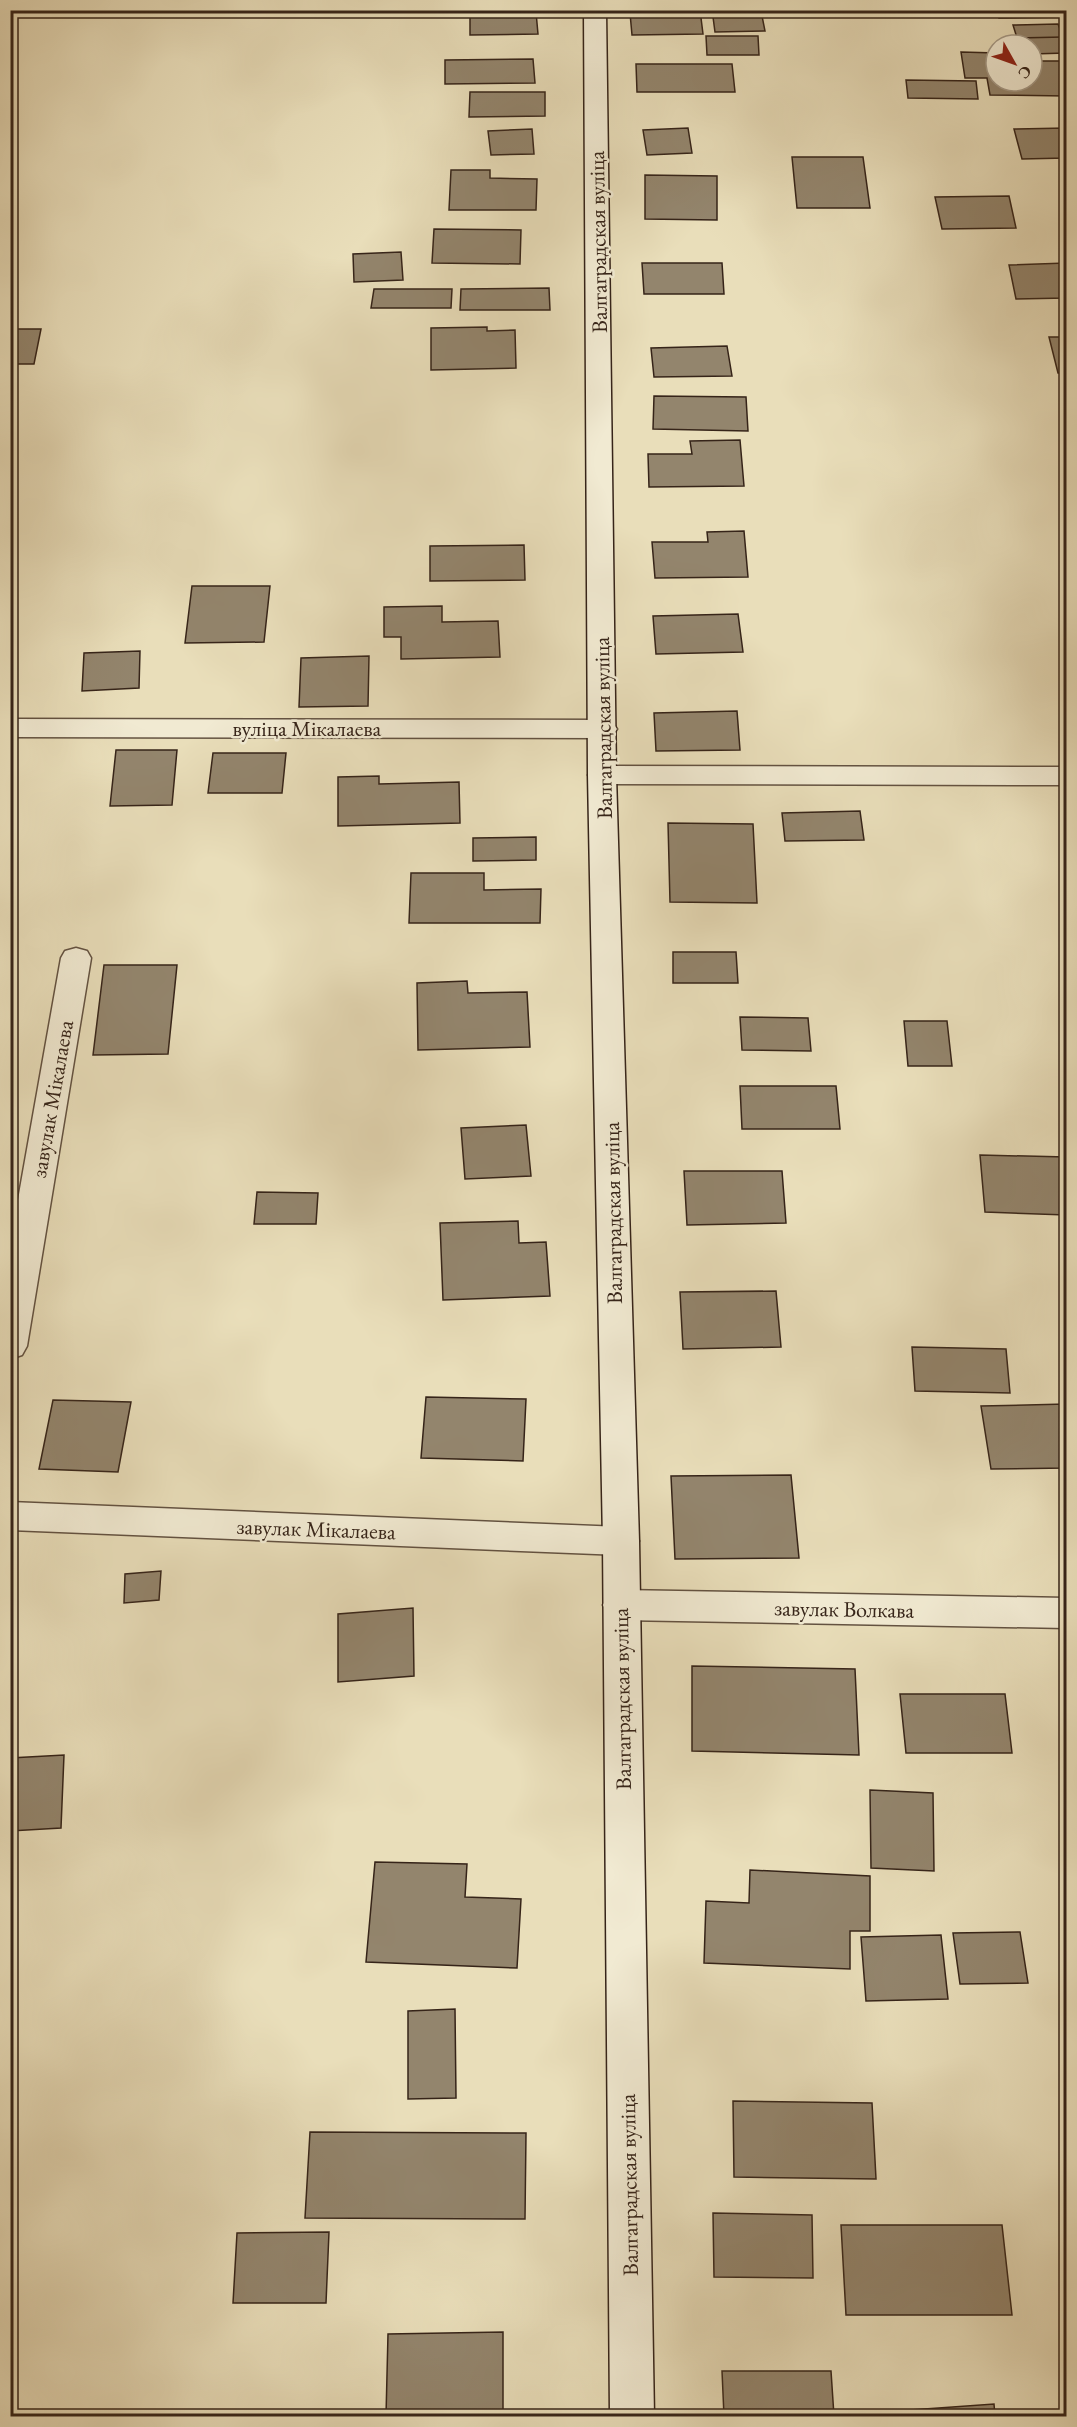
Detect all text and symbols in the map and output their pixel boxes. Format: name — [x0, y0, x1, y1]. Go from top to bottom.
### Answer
north arrow — [984, 33, 1044, 93]
text: С — [1013, 61, 1037, 83]
street label: Валгаградская вуліца — [582, 150, 614, 333]
street label: Валгаградская вуліца — [587, 636, 619, 819]
street label: вуліца Мікалаева — [233, 714, 382, 743]
street label: завулак Мікалаева — [24, 1018, 80, 1180]
street label: Валгаградская вуліца — [597, 1121, 629, 1304]
street label: завулак Мікалаева — [236, 1512, 397, 1546]
street label: завулак Волкава — [774, 1593, 915, 1625]
street label: Валгаградская вуліца — [606, 1607, 638, 1790]
street label: Валгаградская вуліца — [613, 2093, 645, 2276]

